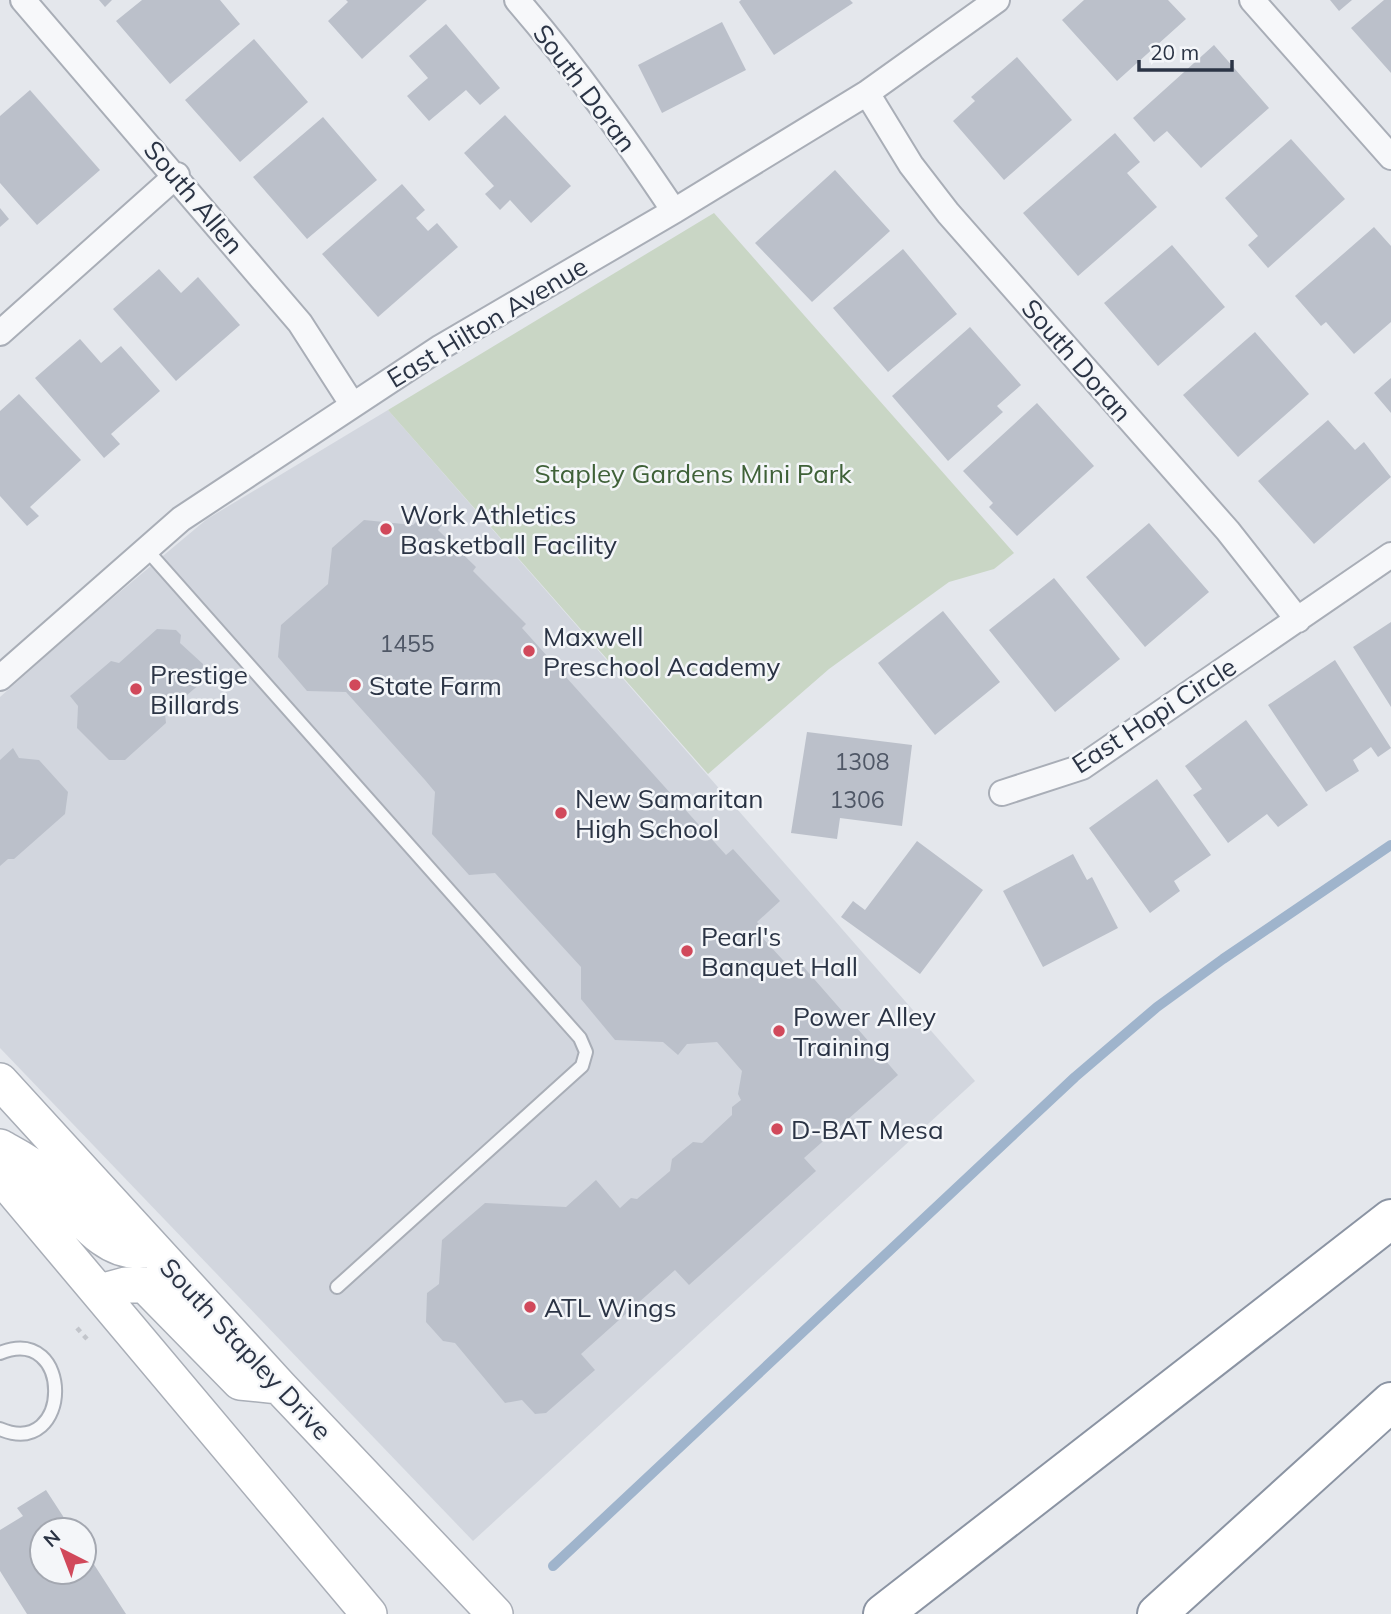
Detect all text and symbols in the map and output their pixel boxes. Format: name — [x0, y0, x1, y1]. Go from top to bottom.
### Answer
street label: South Doran — [526, 18, 644, 158]
scale bar — [1139, 28, 1232, 72]
text: 20 m — [1150, 39, 1199, 65]
street label: South Allen — [137, 134, 251, 260]
street label: East Hilton Avenue — [381, 249, 593, 395]
street label: South Doran — [1015, 292, 1139, 428]
park label: Stapley Gardens Mini Park — [534, 457, 852, 490]
place label: Work Athletics Basketball Facility — [400, 498, 617, 561]
marker: Work Athletics Basketball Facility — [378, 521, 394, 537]
place label: Maxwell Preschool Academy — [543, 620, 781, 683]
house number: 1455 — [379, 629, 435, 658]
marker: Maxwell Preschool Academy — [521, 643, 537, 659]
street label: East Hopi Circle — [1066, 650, 1242, 780]
place label: Prestige Billards — [150, 658, 248, 721]
place label: State Farm — [369, 669, 502, 702]
marker: State Farm — [347, 677, 363, 693]
marker: Prestige Billards — [128, 681, 144, 697]
house number: 1308 — [834, 747, 890, 776]
place label: New Samaritan High School — [575, 782, 764, 845]
house number: 1306 — [829, 785, 885, 814]
marker: New Samaritan High School — [553, 805, 569, 821]
place label: Pearl's Banquet Hall — [701, 920, 858, 983]
marker: Pearl's Banquet Hall — [679, 943, 695, 959]
place label: Power Alley Training — [793, 1000, 936, 1063]
marker: Power Alley Training — [771, 1023, 787, 1039]
place label: D-BAT Mesa — [791, 1113, 944, 1146]
marker: D-BAT Mesa — [769, 1121, 785, 1137]
street label: South Stapley Drive — [153, 1251, 339, 1447]
place label: ATL Wings — [544, 1291, 677, 1324]
marker: ATL Wings — [522, 1299, 538, 1315]
north arrow — [28, 1516, 98, 1586]
text: N — [38, 1525, 65, 1552]

